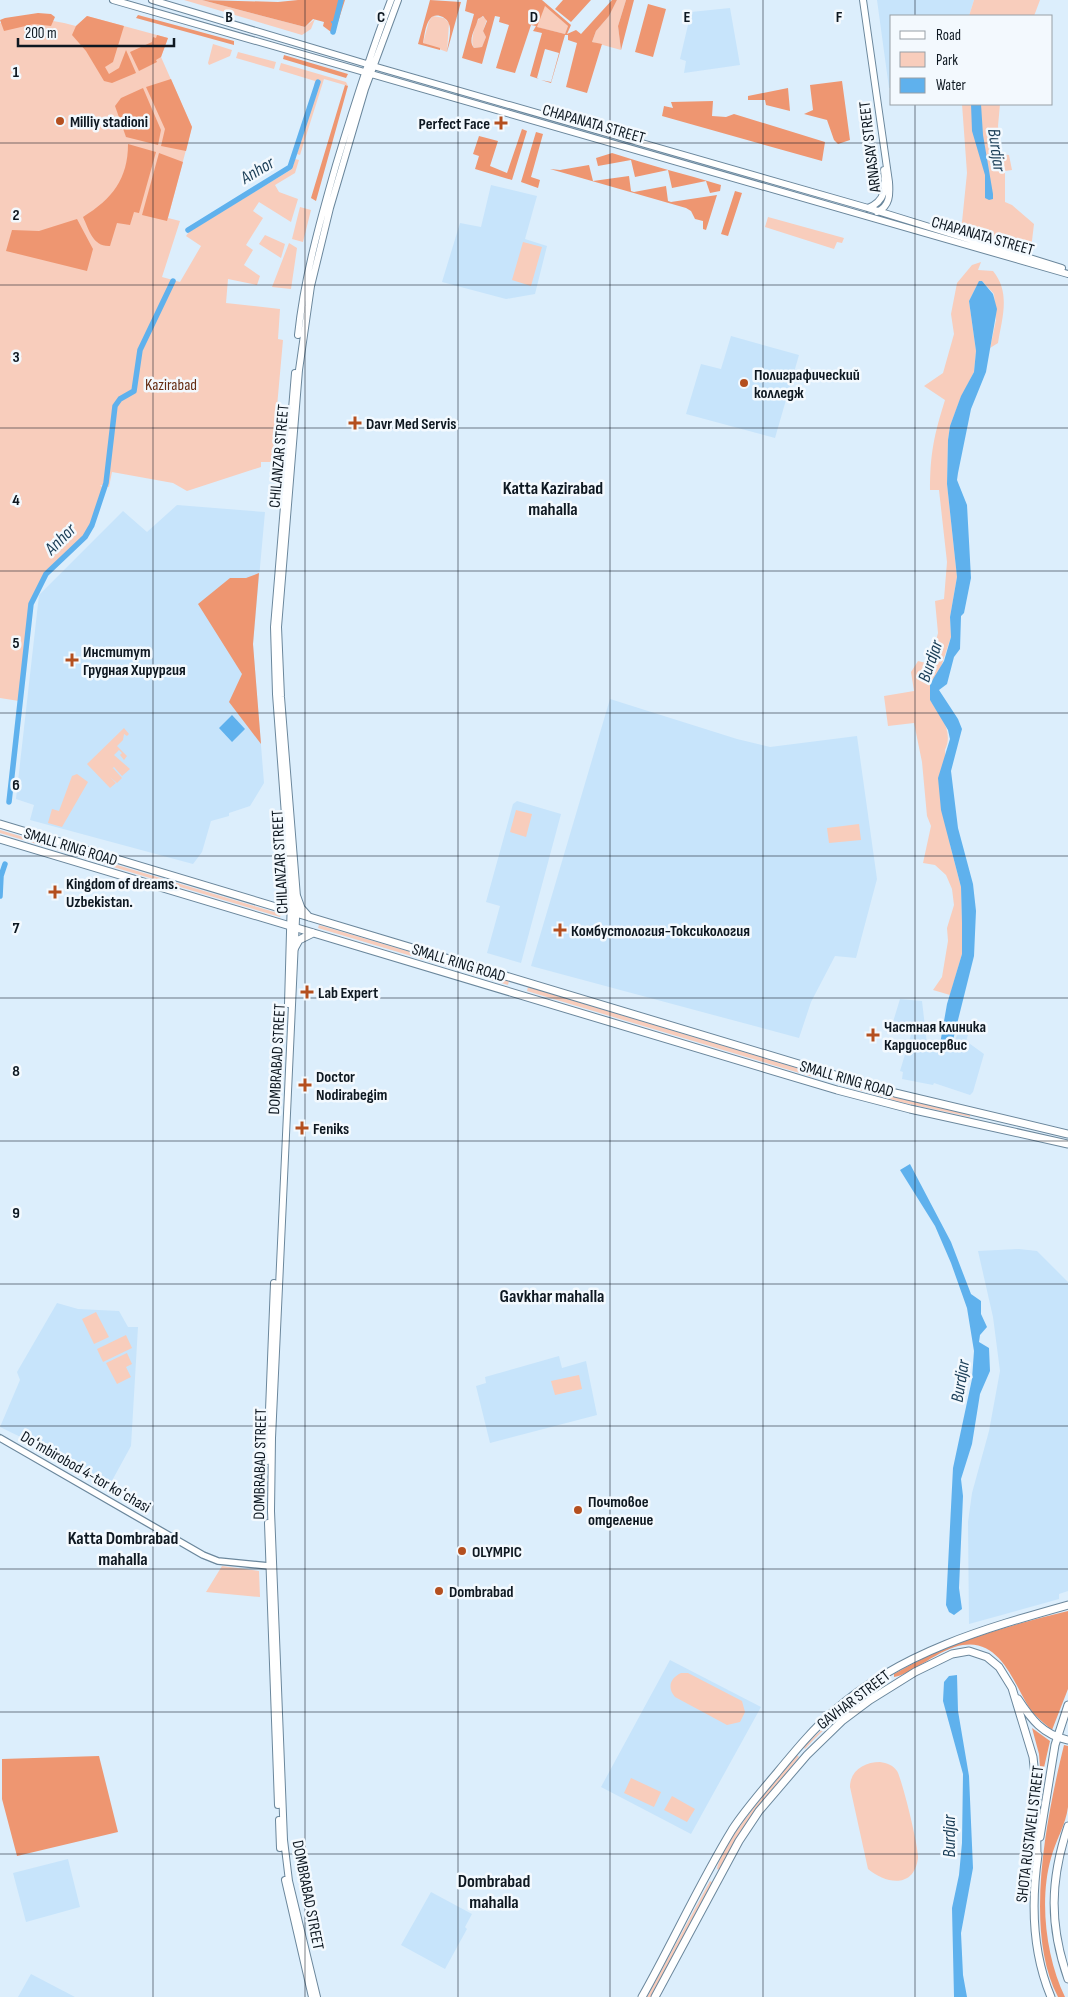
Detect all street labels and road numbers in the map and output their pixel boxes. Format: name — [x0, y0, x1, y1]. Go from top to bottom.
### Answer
street label: ARNASAY STREET — [855, 100, 886, 195]
street label: CHAPANATA STREET — [540, 101, 648, 148]
street label: CHAPANATA STREET — [929, 213, 1037, 260]
street label: CHILANZAR STREET — [266, 403, 294, 509]
street label: CHILANZAR STREET — [268, 809, 293, 914]
street label: SMALL RING ROAD — [22, 824, 120, 871]
street label: SMALL RING ROAD — [410, 940, 508, 987]
street label: DOMBRABAD STREET — [265, 1003, 290, 1115]
street label: SMALL RING ROAD — [797, 1057, 896, 1102]
street label: DOMBRABAD STREET — [250, 1408, 271, 1520]
street label: Doʻmbirobod 4-tor koʻchasi — [17, 1427, 154, 1517]
street label: GAVHAR STREET — [814, 1666, 895, 1734]
street label: SHOTA RUSTAVELI STREET — [1013, 1764, 1048, 1904]
street label: DOMBRABAD STREET — [288, 1839, 328, 1952]

